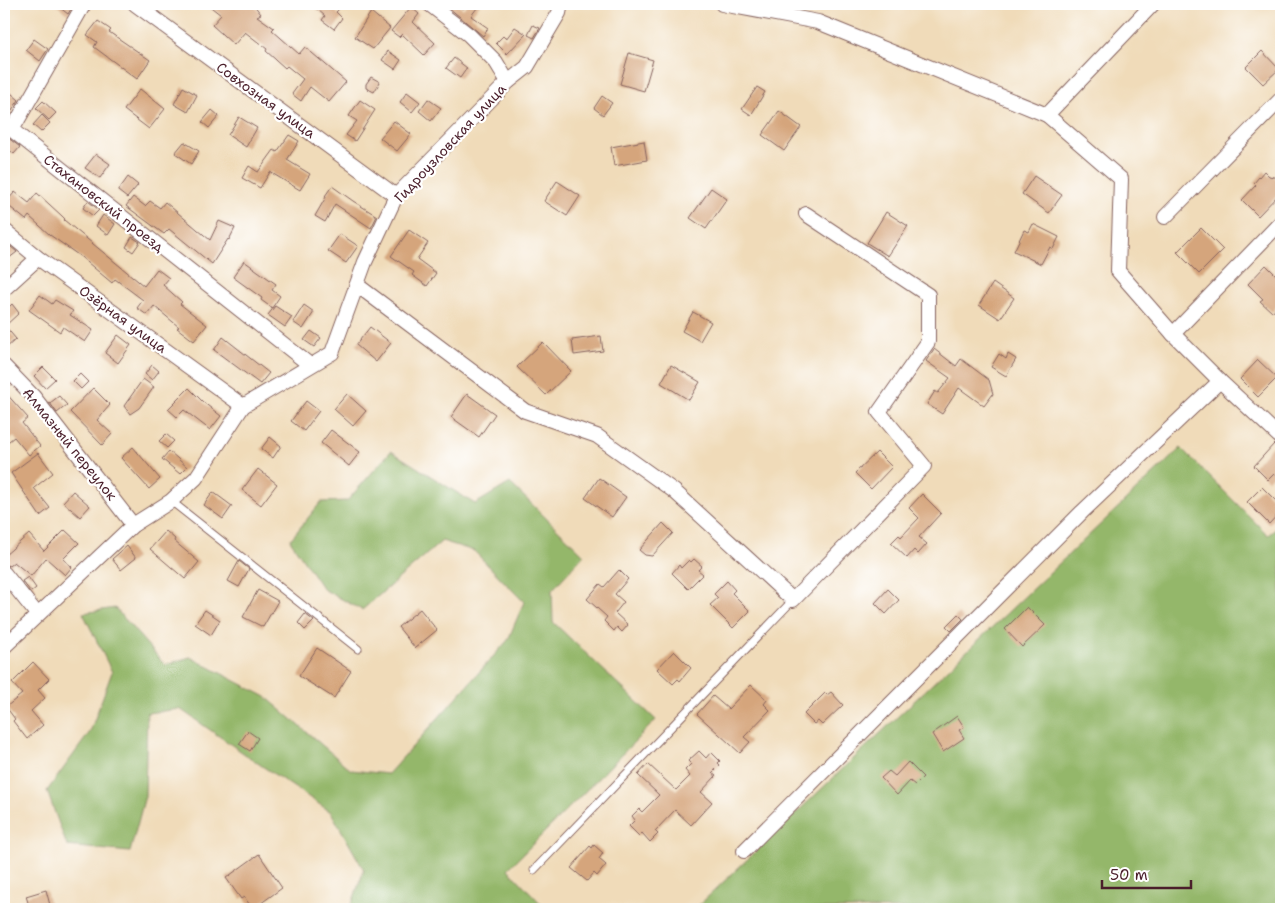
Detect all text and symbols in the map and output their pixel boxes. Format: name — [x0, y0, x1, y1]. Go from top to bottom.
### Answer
street label: Совхозная улица — [213, 58, 319, 142]
street label: Гидроузловская улица — [390, 80, 510, 206]
street label: Стахановский проезд — [40, 150, 168, 256]
street label: Озёрная улица — [76, 281, 171, 357]
street label: Алмазный переулок — [19, 384, 121, 505]
scale bar — [1102, 858, 1191, 890]
text: 50 m — [1110, 865, 1148, 885]

